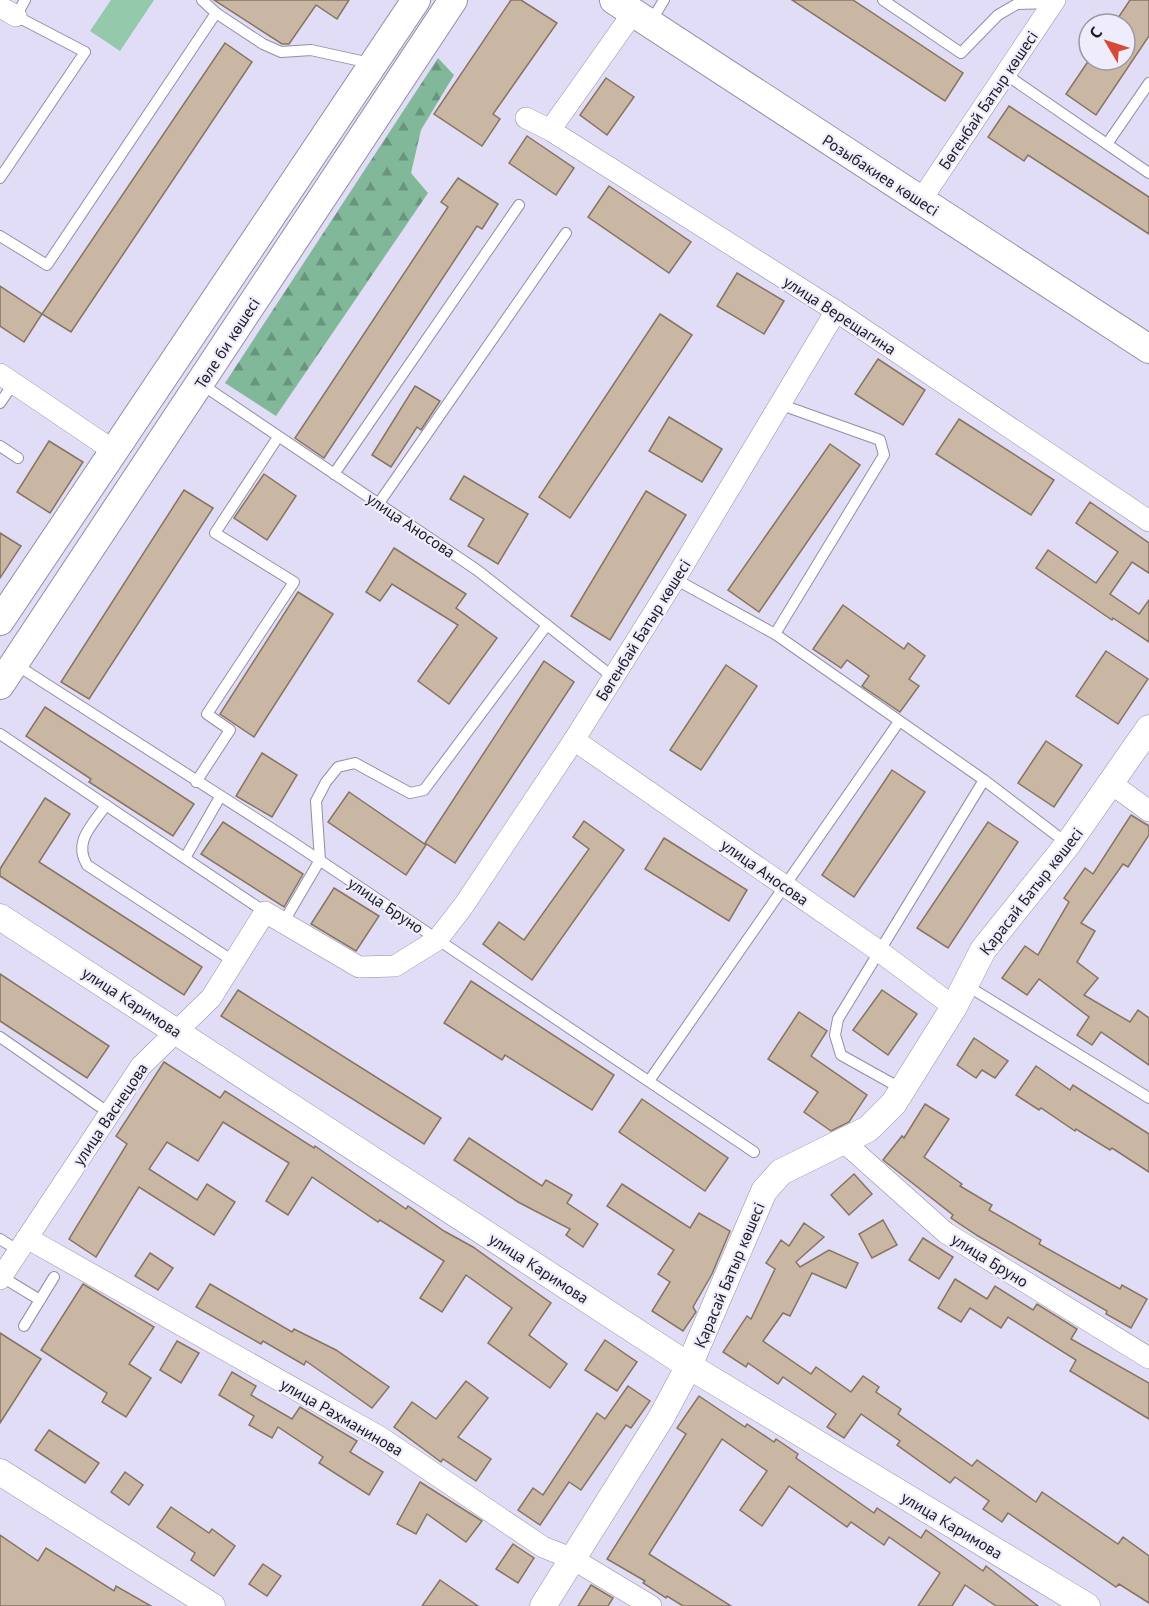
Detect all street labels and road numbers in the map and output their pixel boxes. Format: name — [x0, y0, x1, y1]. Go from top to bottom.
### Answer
street label: Бөгенбай Батыр көшесі — [934, 27, 1042, 173]
street label: Розыбакиев көшесі — [819, 130, 943, 220]
street label: улица Верещагина — [780, 271, 900, 359]
street label: Төле би көшесі — [190, 294, 264, 392]
street label: улица Аносова — [363, 488, 459, 562]
street label: Бөгенбай Батыр көшесі — [591, 556, 695, 704]
street label: Қарасай Батыр көшесі — [975, 823, 1087, 959]
street label: улица Аносова — [717, 834, 813, 910]
street label: улица Бруно — [344, 872, 428, 938]
street label: улица Каримова — [78, 962, 186, 1042]
street label: улица Васнецова — [68, 1059, 152, 1169]
street label: Қарасай Батыр көшесі — [689, 1199, 769, 1351]
street label: улица Каримова — [485, 1228, 593, 1308]
street label: улица Бруно — [948, 1228, 1032, 1292]
street label: улица Рахманинова — [277, 1374, 407, 1460]
street label: улица Каримова — [898, 1487, 1006, 1563]

